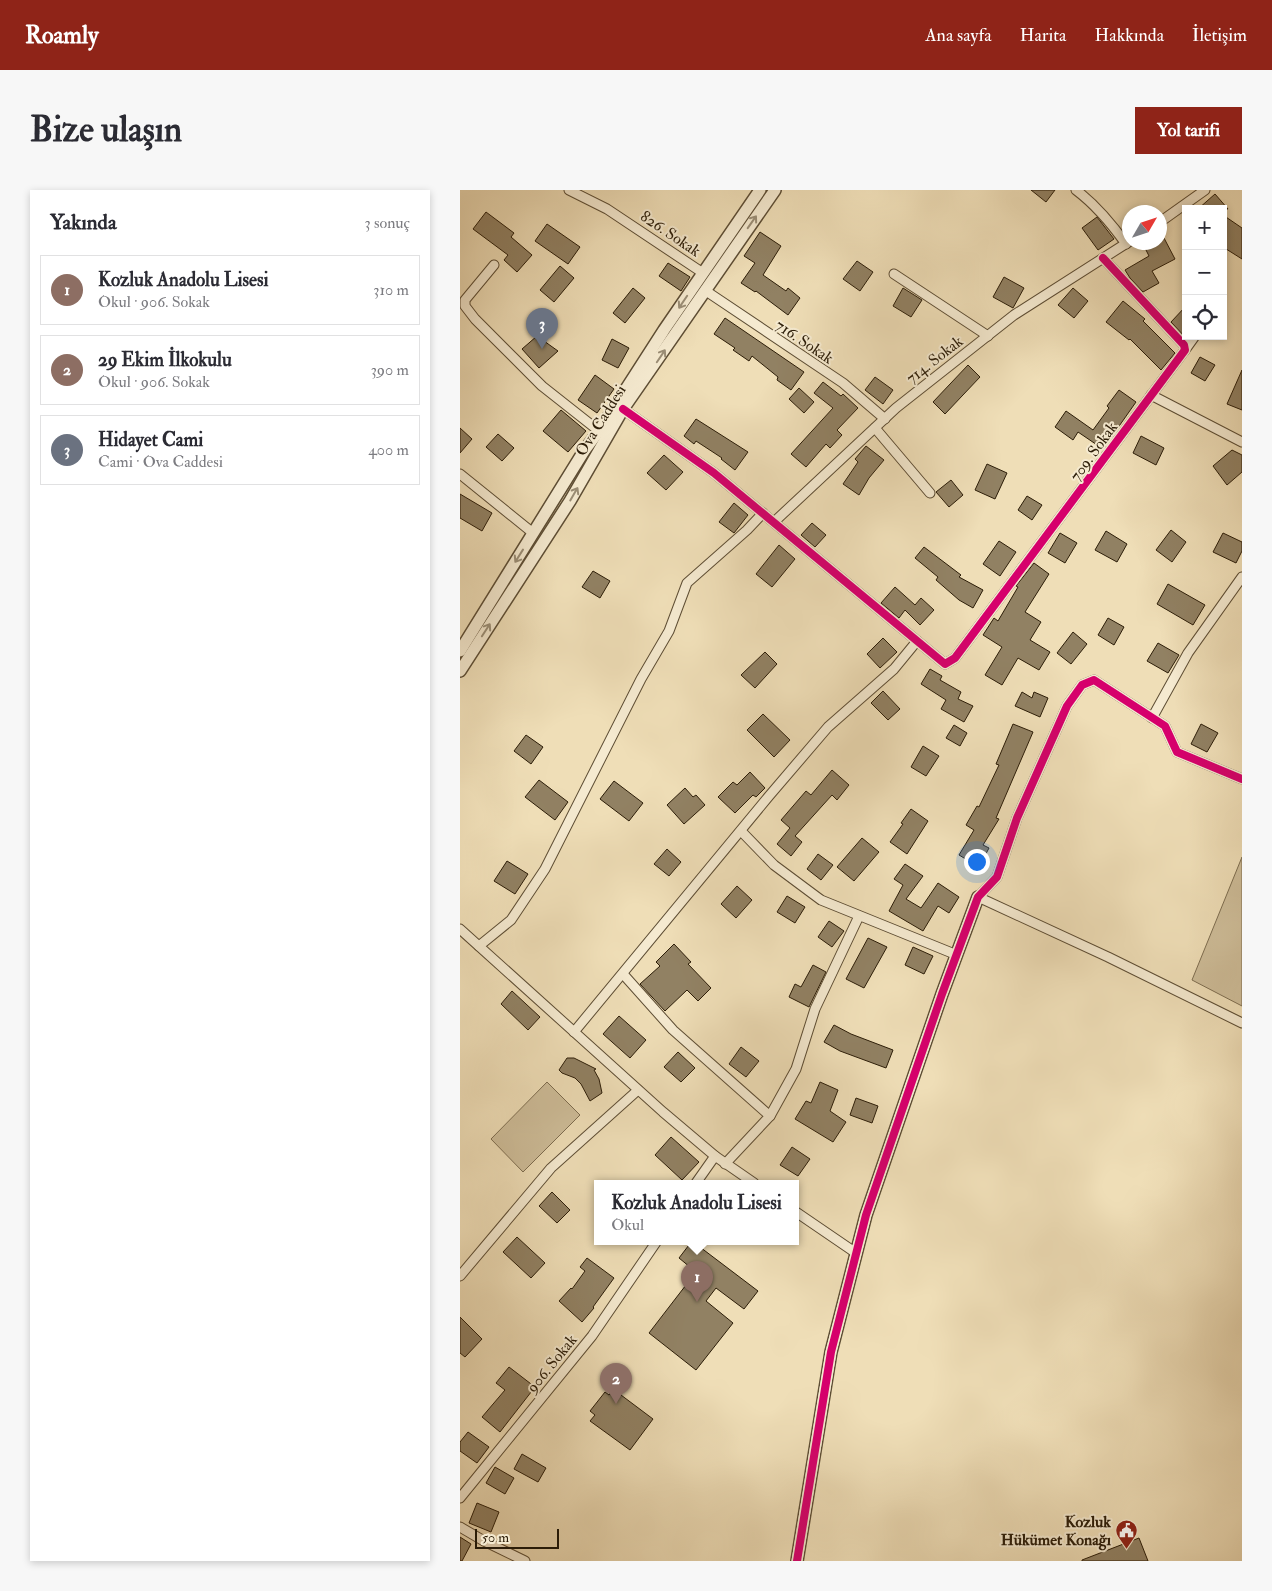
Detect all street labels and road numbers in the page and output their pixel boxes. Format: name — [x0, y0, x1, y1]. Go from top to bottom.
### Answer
street label: 826. Sokak — [636, 206, 705, 261]
street label: 716. Sokak — [772, 315, 838, 369]
street label: 714. Sokak — [902, 331, 967, 388]
street label: Ova Caddesi — [571, 381, 631, 460]
street label: 709. Sokak — [1066, 418, 1122, 485]
street label: 906. Sokak — [522, 1330, 582, 1398]

